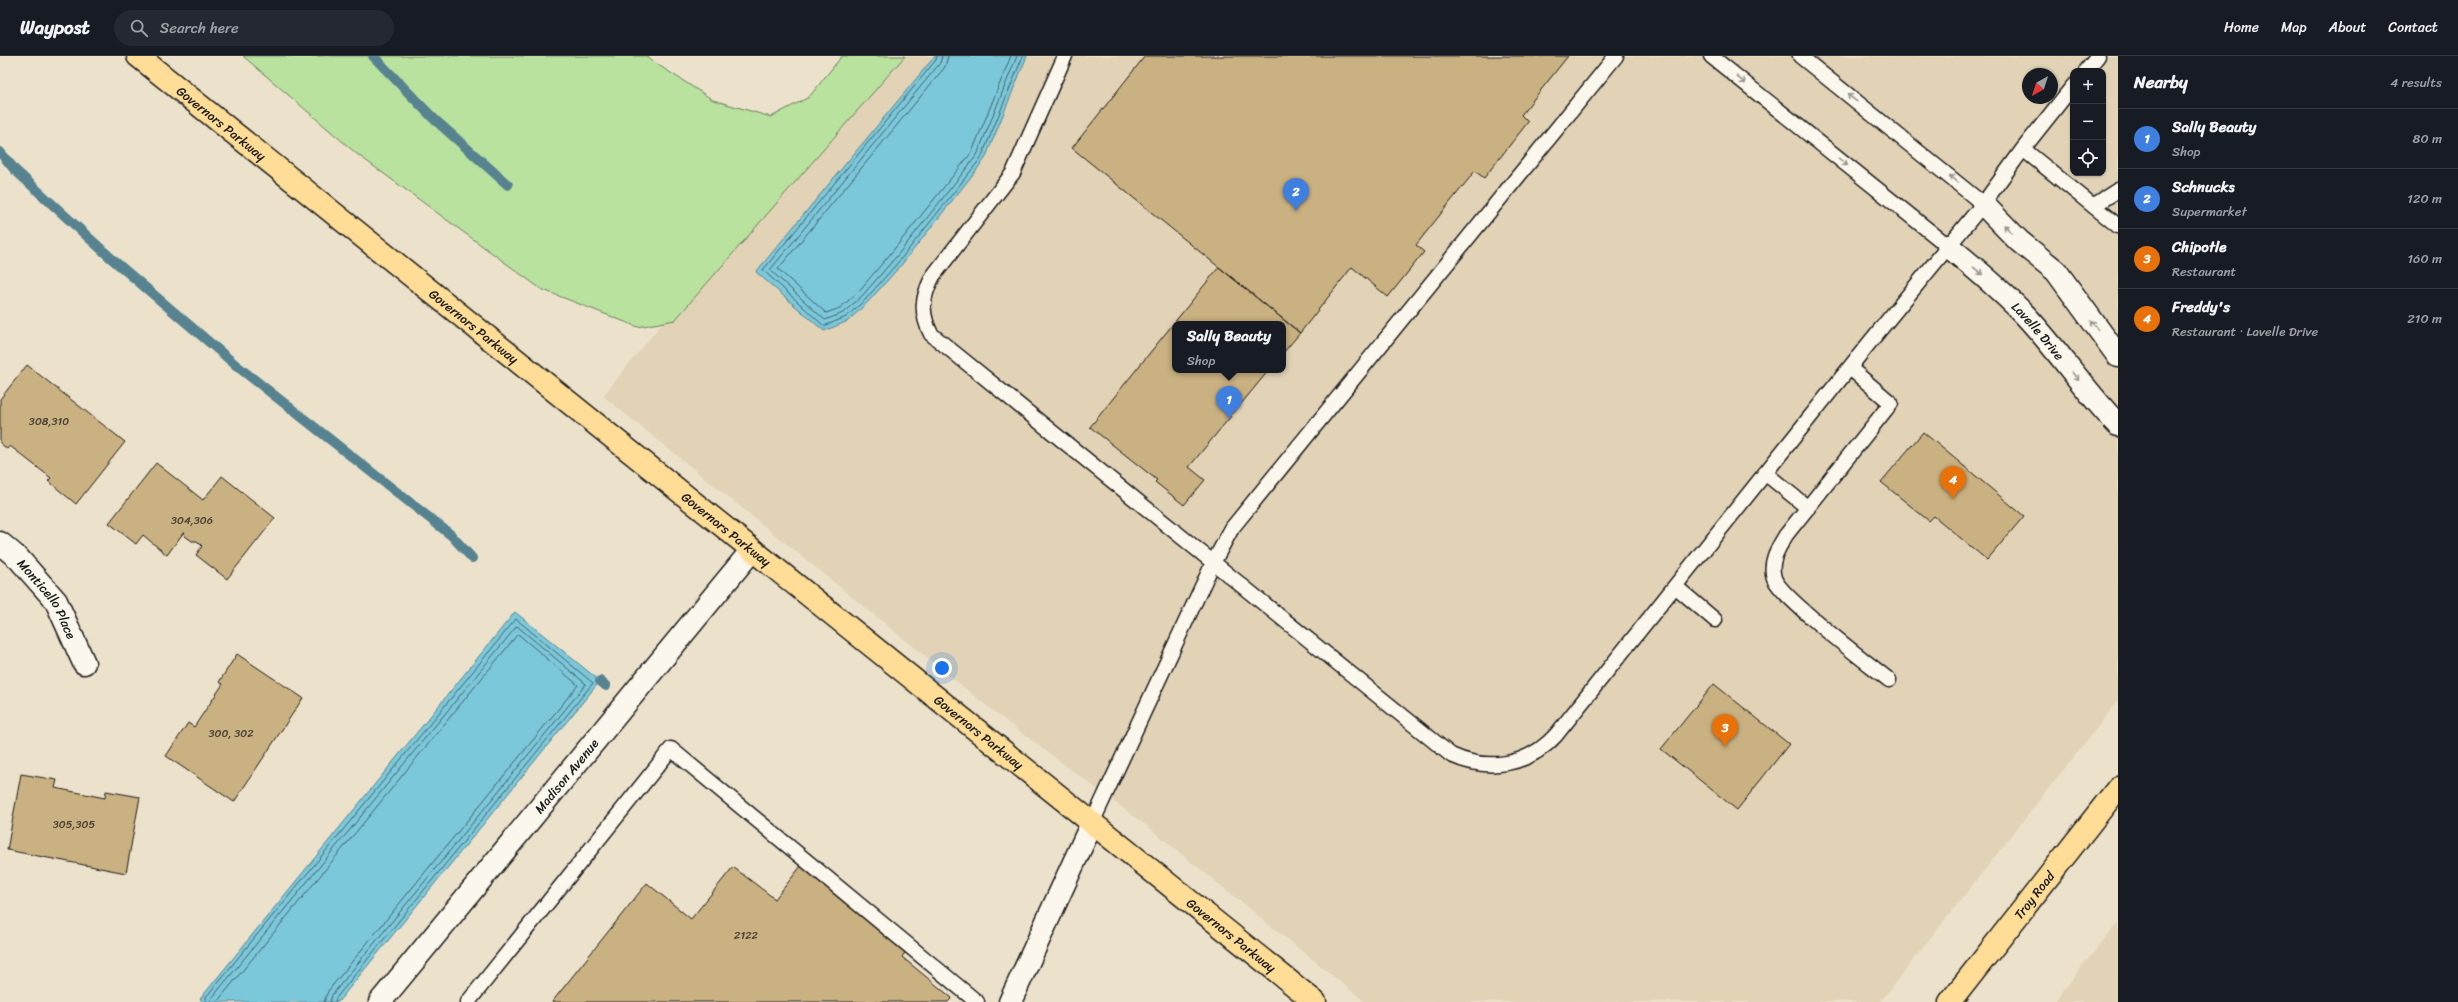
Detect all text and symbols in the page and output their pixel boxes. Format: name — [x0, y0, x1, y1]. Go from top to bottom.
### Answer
search box — [114, 10, 394, 46]
text: Waypost — [20, 11, 90, 44]
text: Search here — [160, 15, 239, 41]
text: Home — [2224, 15, 2259, 40]
text: Map — [2281, 15, 2307, 40]
text: About — [2329, 15, 2366, 40]
text: Contact — [2388, 15, 2438, 40]
icon: search — [128, 17, 150, 39]
text: Nearby — [2134, 67, 2188, 97]
north arrow — [2022, 68, 2058, 104]
map controls — [2070, 68, 2106, 176]
button: + — [2070, 68, 2106, 104]
text: 4 results — [2390, 71, 2442, 94]
one-way arrow — [1736, 76, 1747, 85]
street label: Governors Parkway — [171, 80, 272, 167]
one-way arrow — [1847, 93, 1858, 102]
button: − — [2070, 104, 2106, 140]
text: Sally Beauty — [2172, 114, 2256, 140]
text: 1 — [2144, 127, 2150, 150]
text: 80 m — [2413, 127, 2442, 150]
button: locate — [2070, 140, 2106, 176]
text: Shop — [2172, 140, 2200, 163]
one-way arrow — [1837, 157, 1848, 166]
one-way arrow — [1948, 174, 1959, 183]
text: Schnucks — [2172, 174, 2235, 200]
pin: 2 — [1283, 178, 1309, 211]
text: 2 — [2143, 187, 2151, 210]
text: 120 m — [2407, 187, 2442, 210]
text: Supermarket — [2172, 200, 2247, 223]
one-way arrow — [2003, 224, 2013, 234]
text: Chipotle — [2172, 234, 2226, 260]
text: 3 — [2143, 247, 2151, 270]
text: 160 m — [2407, 247, 2442, 270]
text: Restaurant — [2172, 260, 2236, 283]
one-way arrow — [1972, 266, 1983, 275]
street label: Governors Parkway — [424, 283, 524, 370]
text: Freddy's — [2172, 294, 2230, 320]
street label: Lavelle Drive — [2006, 296, 2071, 365]
text: 4 — [2143, 307, 2151, 330]
text: 210 m — [2407, 307, 2442, 330]
one-way arrow — [2090, 320, 2098, 331]
text: Restaurant · Lavelle Drive — [2172, 320, 2318, 343]
popup — [1172, 321, 1286, 373]
text: Sally Beauty — [1187, 323, 1271, 349]
text: Shop — [1187, 349, 1215, 372]
one-way arrow — [2071, 371, 2080, 382]
pin: 1 — [1216, 386, 1242, 419]
house number: 308,310 — [29, 412, 69, 431]
pin: 4 — [1940, 466, 1966, 499]
street label: Governors Parkway — [676, 486, 777, 573]
house number: 304,306 — [171, 511, 213, 530]
street label: Monticello Place — [12, 553, 83, 643]
your location — [932, 658, 952, 678]
street label: Governors Parkway — [929, 689, 1029, 776]
pin: 3 — [1712, 714, 1738, 747]
house number: 300, 302 — [208, 724, 254, 743]
street label: Madison Avenue — [528, 733, 604, 819]
house number: 305,305 — [53, 815, 95, 834]
street label: Troy Road — [2008, 865, 2061, 924]
street label: Governors Parkway — [1182, 892, 1282, 979]
house number: 2122 — [734, 926, 759, 945]

